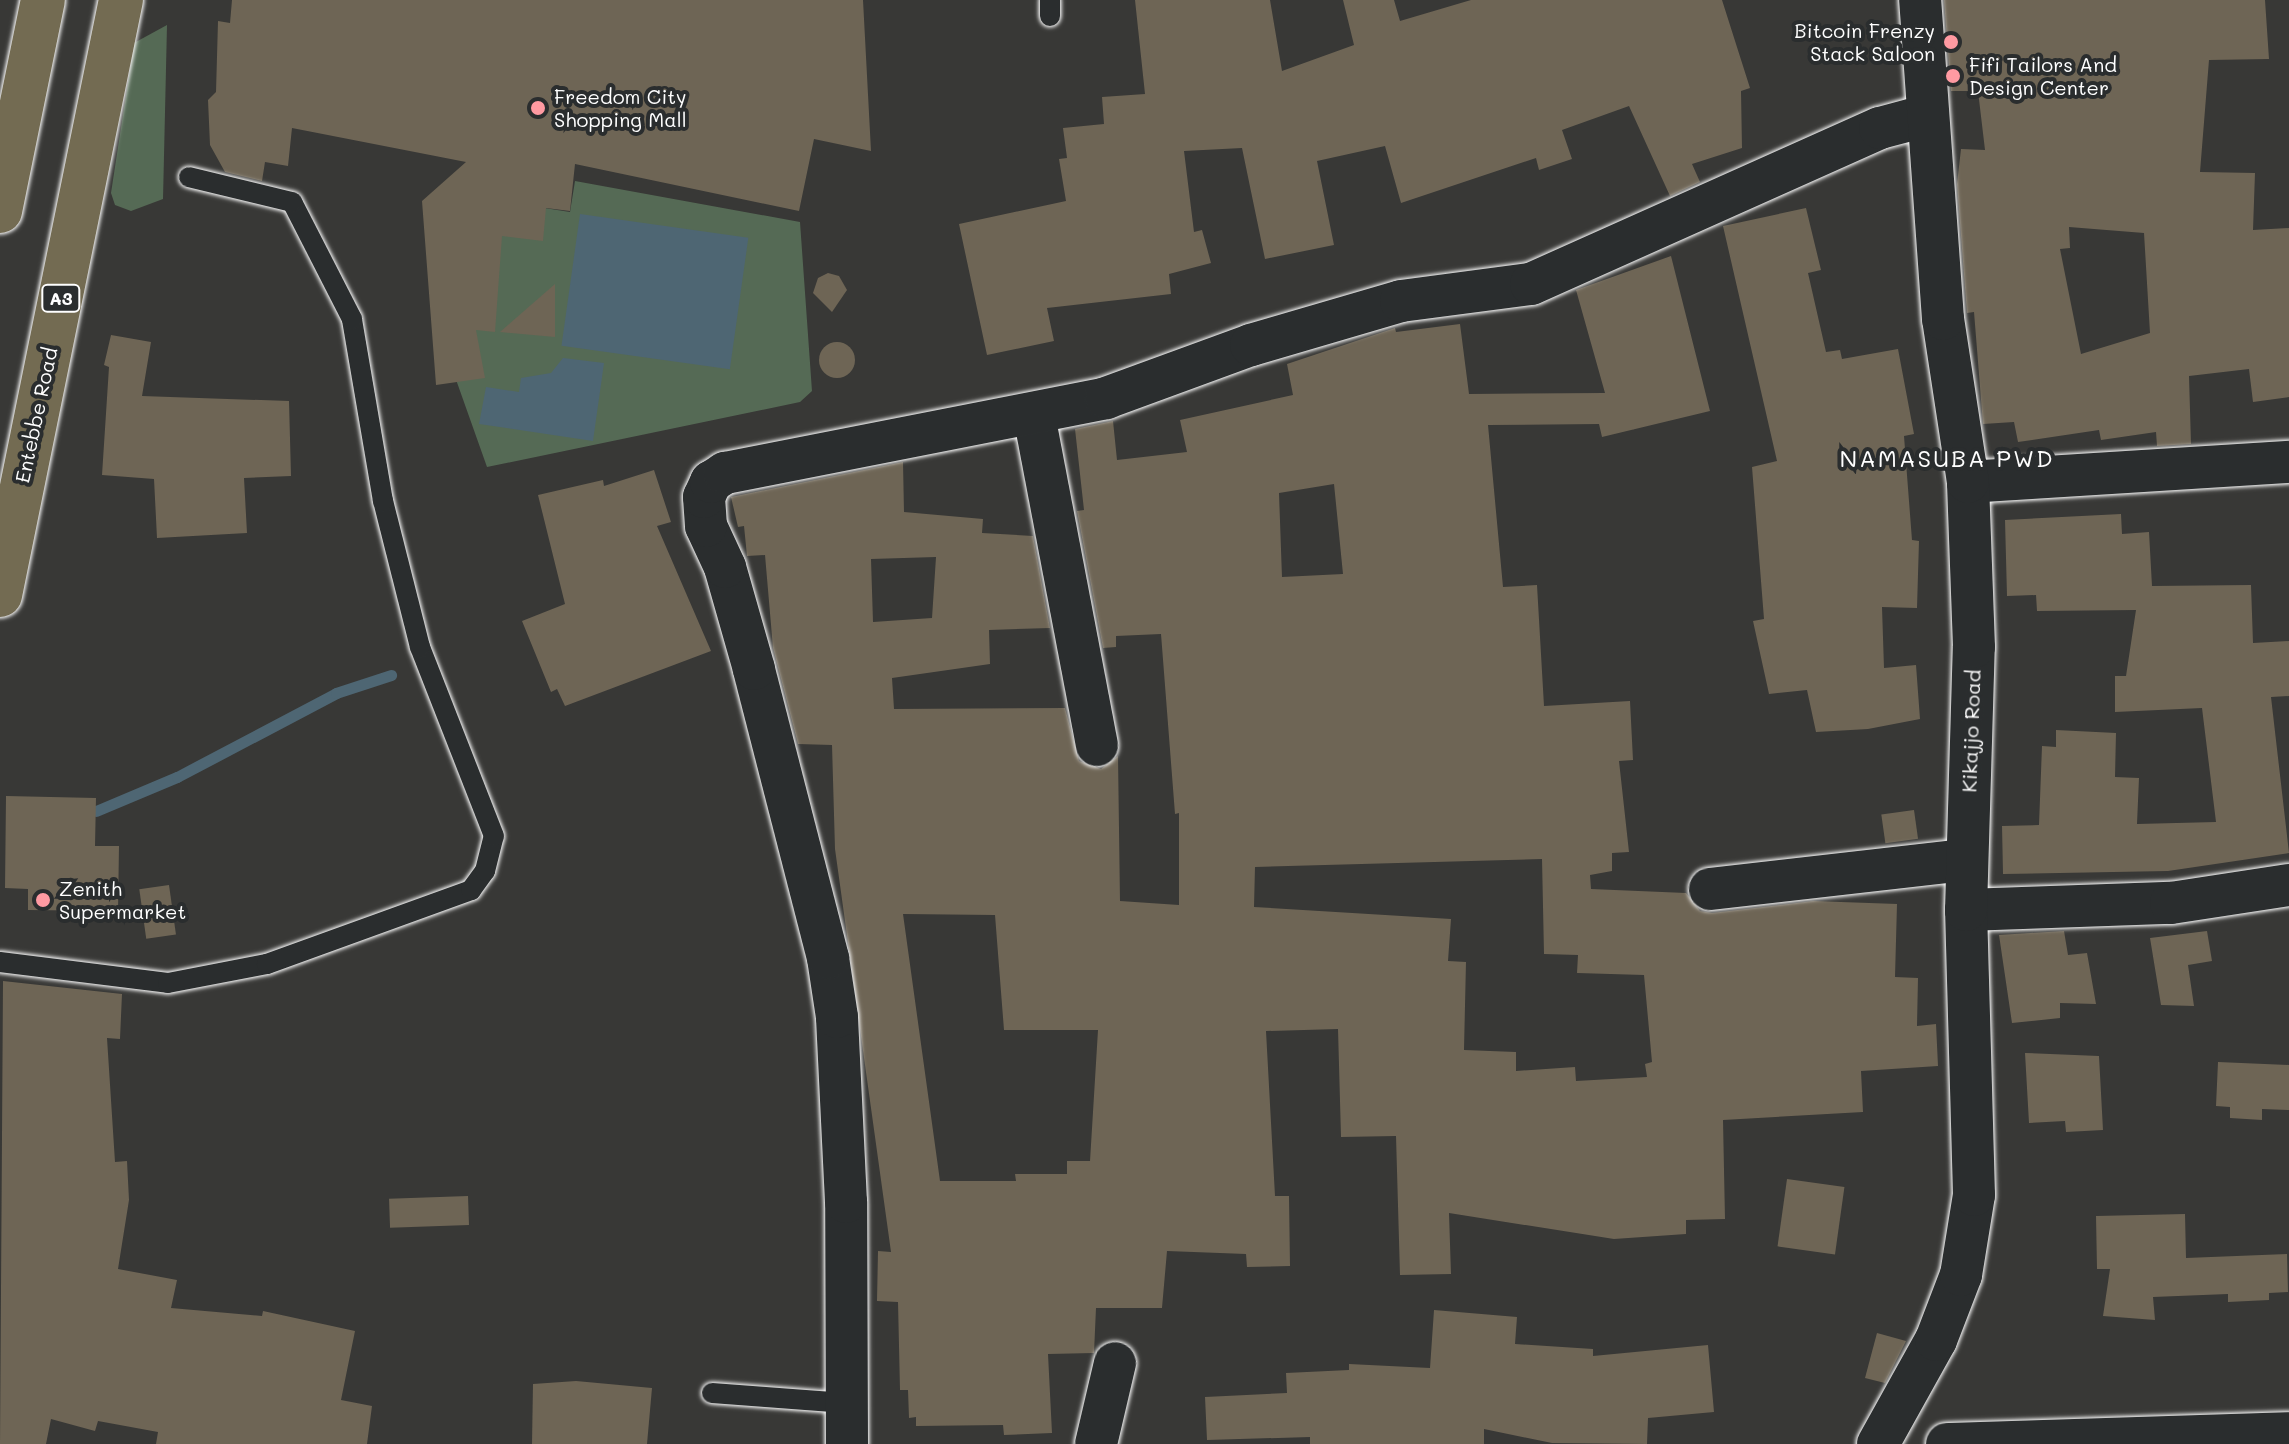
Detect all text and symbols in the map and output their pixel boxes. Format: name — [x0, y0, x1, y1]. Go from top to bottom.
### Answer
place label: Bitcoin Frenzy Stack Saloon — [1794, 18, 1935, 65]
marker: Bitcoin Frenzy Stack Saloon — [1942, 33, 1960, 51]
place label: Fifi Tailors And Design Center — [1969, 52, 2117, 99]
marker: Fifi Tailors And Design Center — [1944, 67, 1962, 85]
place label: Freedom City Shopping Mall — [554, 84, 687, 131]
marker: Freedom City Shopping Mall — [529, 99, 547, 117]
road number: A3 — [41, 284, 81, 312]
street label: Entebbe Road — [10, 345, 62, 485]
district label: NAMASUBA PWD — [1840, 444, 2054, 472]
street label: Kikajjo Road — [1957, 669, 1985, 793]
place label: Zenith Supermarket — [59, 876, 186, 923]
marker: Zenith Supermarket — [34, 891, 52, 909]

